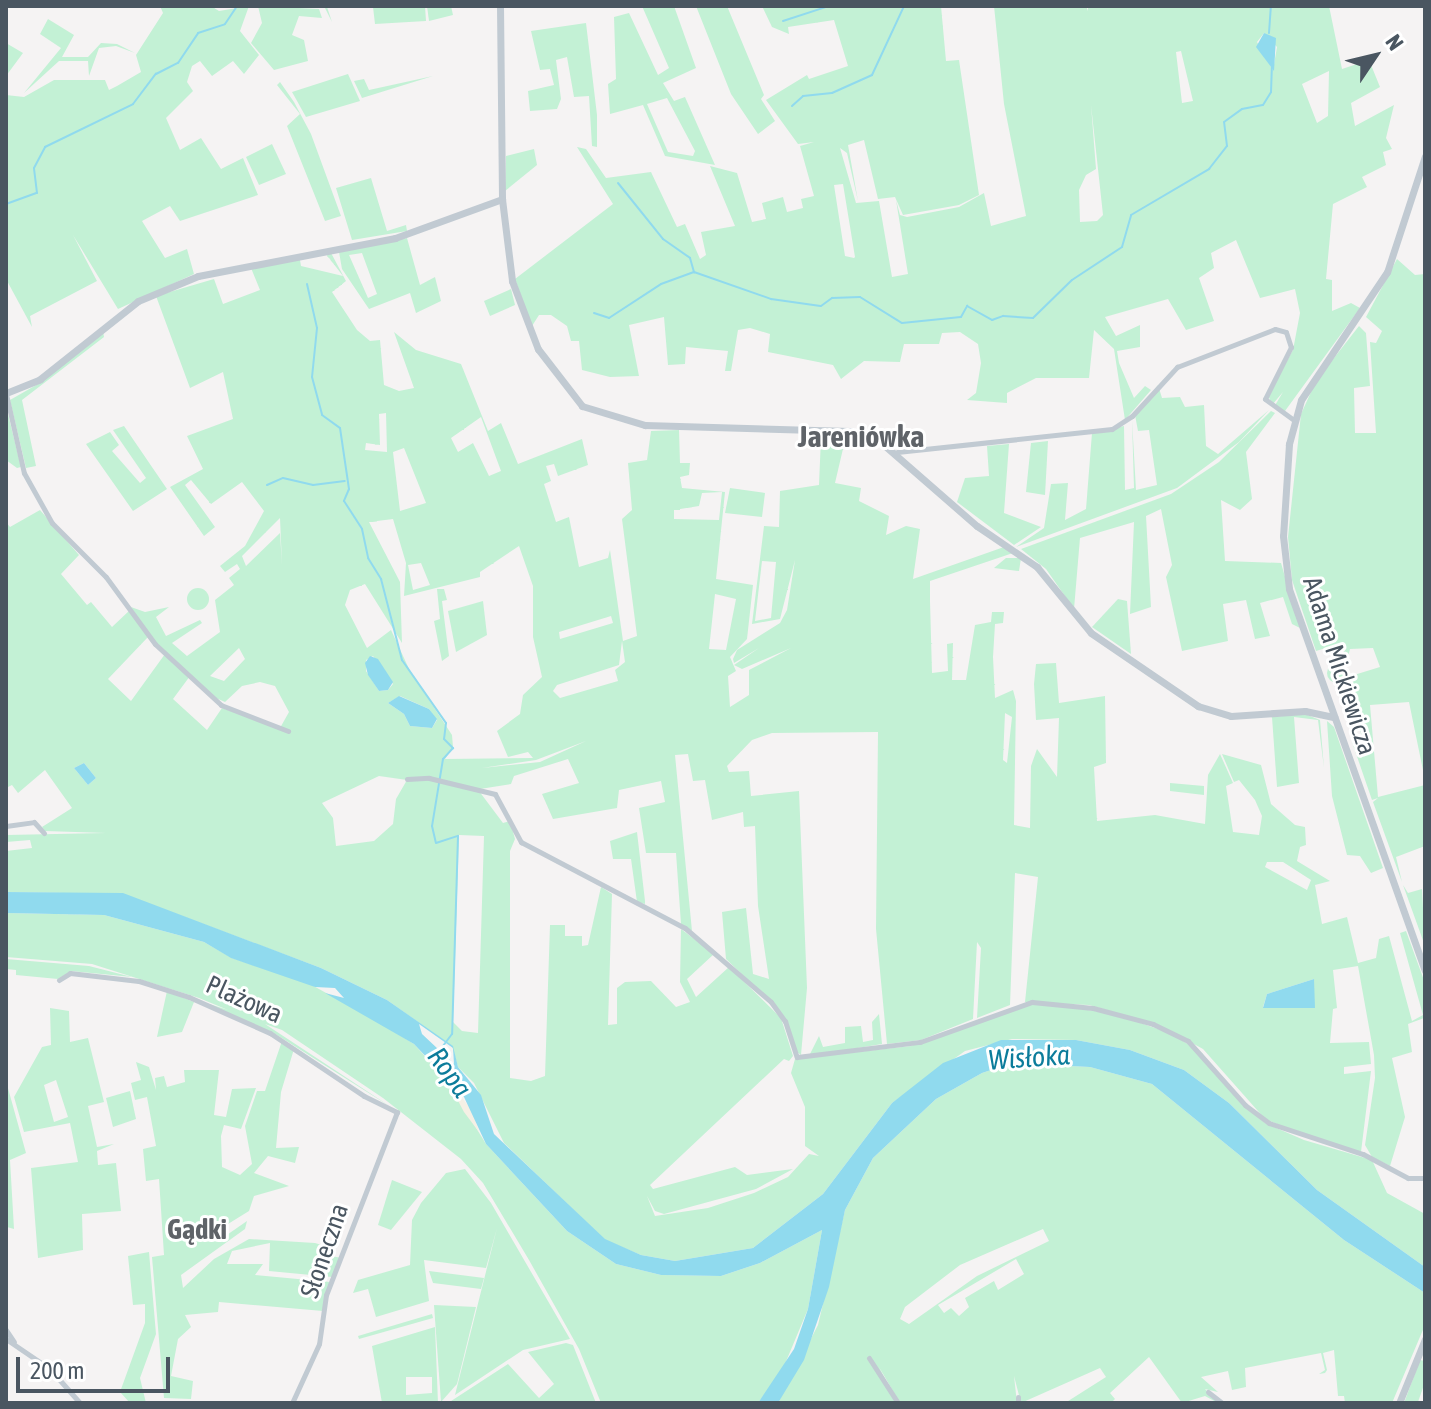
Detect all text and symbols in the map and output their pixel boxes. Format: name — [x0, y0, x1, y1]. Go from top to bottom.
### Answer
north arrow — [1335, 16, 1415, 96]
text: N — [1380, 29, 1409, 55]
district label: Jareniówka — [798, 418, 924, 454]
street label: Adama Mickiewicza — [1296, 573, 1382, 759]
street label: Plażowa — [201, 969, 287, 1031]
water label: Wisłoka — [987, 1037, 1071, 1077]
water label: Ropa — [421, 1041, 479, 1103]
street label: Słoneczna — [294, 1200, 356, 1302]
district label: Gądki — [167, 1212, 227, 1246]
scale bar — [20, 1341, 174, 1391]
text: 200 m — [30, 1357, 84, 1384]

